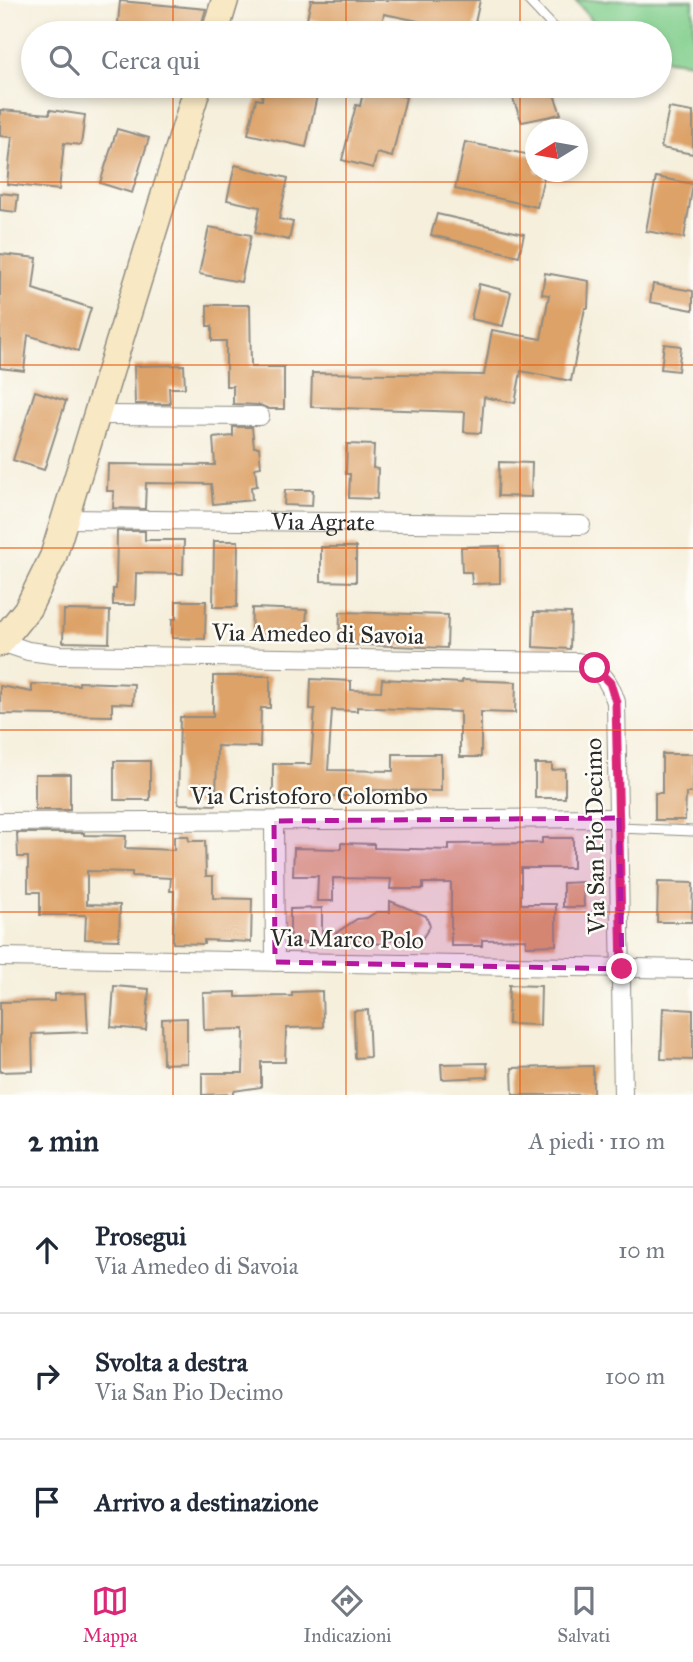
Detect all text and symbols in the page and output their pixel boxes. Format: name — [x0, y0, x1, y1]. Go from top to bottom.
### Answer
search box — [21, 21, 672, 98]
icon: search — [45, 41, 83, 79]
text: Cerca qui — [101, 44, 200, 76]
north arrow — [525, 119, 588, 182]
street label: Via Agrate — [270, 506, 375, 538]
street label: Via Amedeo di Savoia — [211, 617, 425, 651]
route start — [579, 652, 610, 683]
street label: Via San Pio Decimo — [578, 738, 612, 935]
street label: Via Cristoforo Colombo — [189, 781, 428, 811]
street label: Via Marco Polo — [269, 923, 424, 955]
route end — [606, 953, 637, 984]
text: 2 min — [28, 1123, 99, 1159]
text: A piedi · 110 m — [529, 1127, 665, 1155]
text: Prosegui — [95, 1220, 186, 1252]
icon: ahead — [28, 1231, 66, 1269]
text: 10 m — [618, 1236, 665, 1264]
text: Via Amedeo di Savoia — [95, 1252, 298, 1280]
text: Svolta a destra — [95, 1346, 248, 1378]
icon: right — [28, 1357, 66, 1395]
text: 100 m — [605, 1362, 665, 1390]
text: Via San Pio Decimo — [95, 1378, 283, 1406]
icon: arrive — [28, 1483, 66, 1521]
text: Arrivo a destinazione — [95, 1486, 319, 1518]
tab: Mappa — [83, 1582, 138, 1647]
tab: Indicazioni — [303, 1582, 392, 1647]
tab: Salvati — [557, 1582, 610, 1647]

